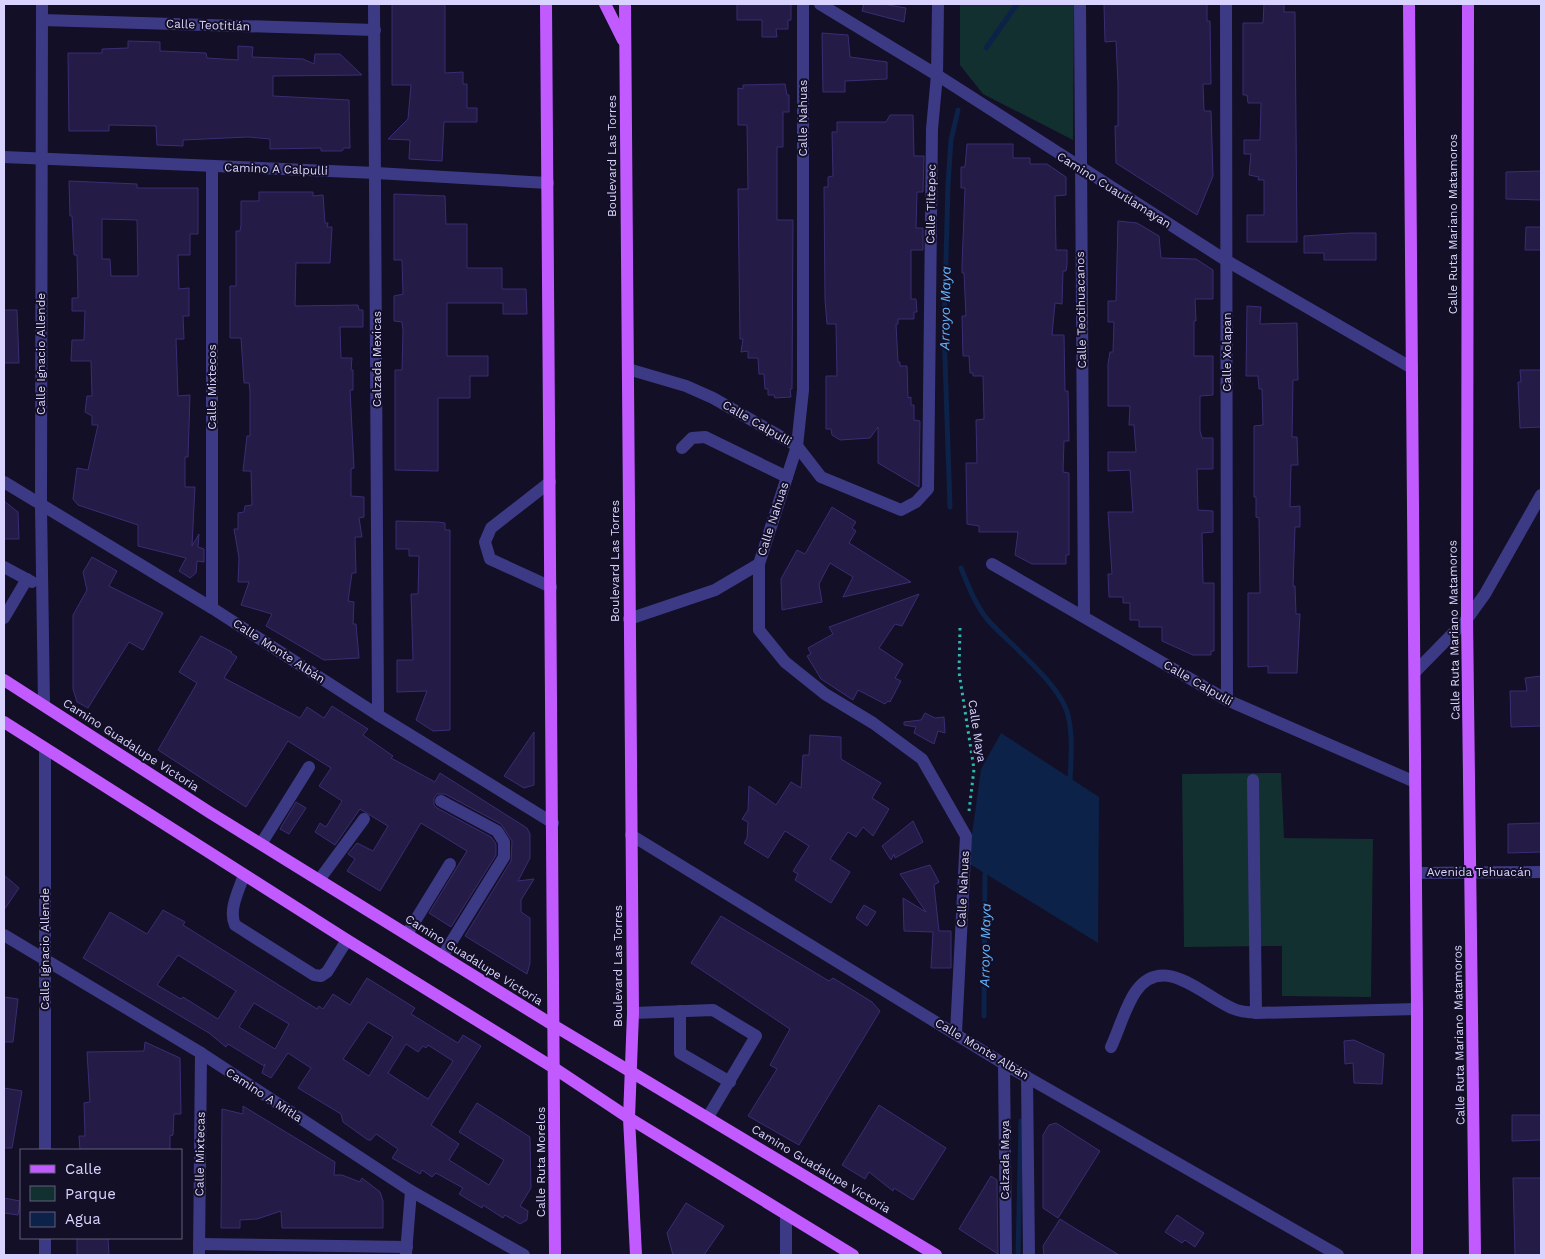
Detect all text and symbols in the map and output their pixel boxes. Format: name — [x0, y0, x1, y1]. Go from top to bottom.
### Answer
street label: Calle Teotitlán — [166, 17, 250, 33]
street label: Calle Nahuas — [796, 80, 810, 156]
street label: Boulevard Las Torres — [605, 95, 619, 217]
street label: Calle Ruta Mariano Matamoros — [1446, 134, 1460, 314]
street label: Camino Cuautlamayan — [1054, 149, 1174, 231]
street label: Camino A Calpulli — [224, 160, 328, 178]
street label: Calle Tiltepec — [923, 164, 939, 244]
street label: Calle Teotihuacanos — [1073, 251, 1089, 369]
water label: Arroyo Maya — [936, 265, 954, 351]
street label: Calle Ignacio Allende — [34, 293, 48, 415]
street label: Calzada Mexicas — [370, 311, 384, 407]
street label: Calle Xolapan — [1220, 312, 1234, 392]
street label: Calle Mixtecos — [205, 344, 219, 430]
street label: Calle Calpulli — [720, 398, 794, 448]
street label: Calle Nahuas — [754, 480, 792, 558]
street label: Boulevard Las Torres — [608, 500, 622, 622]
street label: Calle Ruta Mariano Matamoros — [1445, 540, 1463, 720]
street label: Calle Monte Albán — [230, 616, 328, 686]
street label: Calle Calpulli — [1161, 658, 1235, 708]
street label: Camino Guadalupe Victoria — [60, 696, 202, 794]
street label: Calle Maya — [965, 699, 989, 763]
street label: Calle Nahuas — [954, 850, 972, 928]
street label: Avenida Tehuacán — [1427, 865, 1531, 879]
street label: Calle Ignacio Allende — [38, 888, 52, 1010]
water label: Arroyo Maya — [976, 902, 994, 988]
street label: Boulevard Las Torres — [611, 905, 625, 1027]
street label: Camino Guadalupe Victoria — [403, 912, 546, 1008]
street label: Calle Ruta Mariano Matamoros — [1450, 945, 1468, 1125]
street label: Calle Monte Albán — [933, 1015, 1031, 1083]
street label: Camino A Mitla — [223, 1065, 305, 1125]
street label: Calle Ruta Morelos — [534, 1107, 548, 1217]
street label: Calle Mixtecas — [192, 1111, 208, 1197]
street label: Calzada Maya — [998, 1120, 1012, 1200]
street label: Camino Guadalupe Victoria — [749, 1122, 893, 1216]
legend — [20, 1149, 182, 1239]
text: Calle — [65, 1160, 102, 1178]
text: Parque — [65, 1185, 116, 1203]
text: Agua — [65, 1210, 101, 1228]

